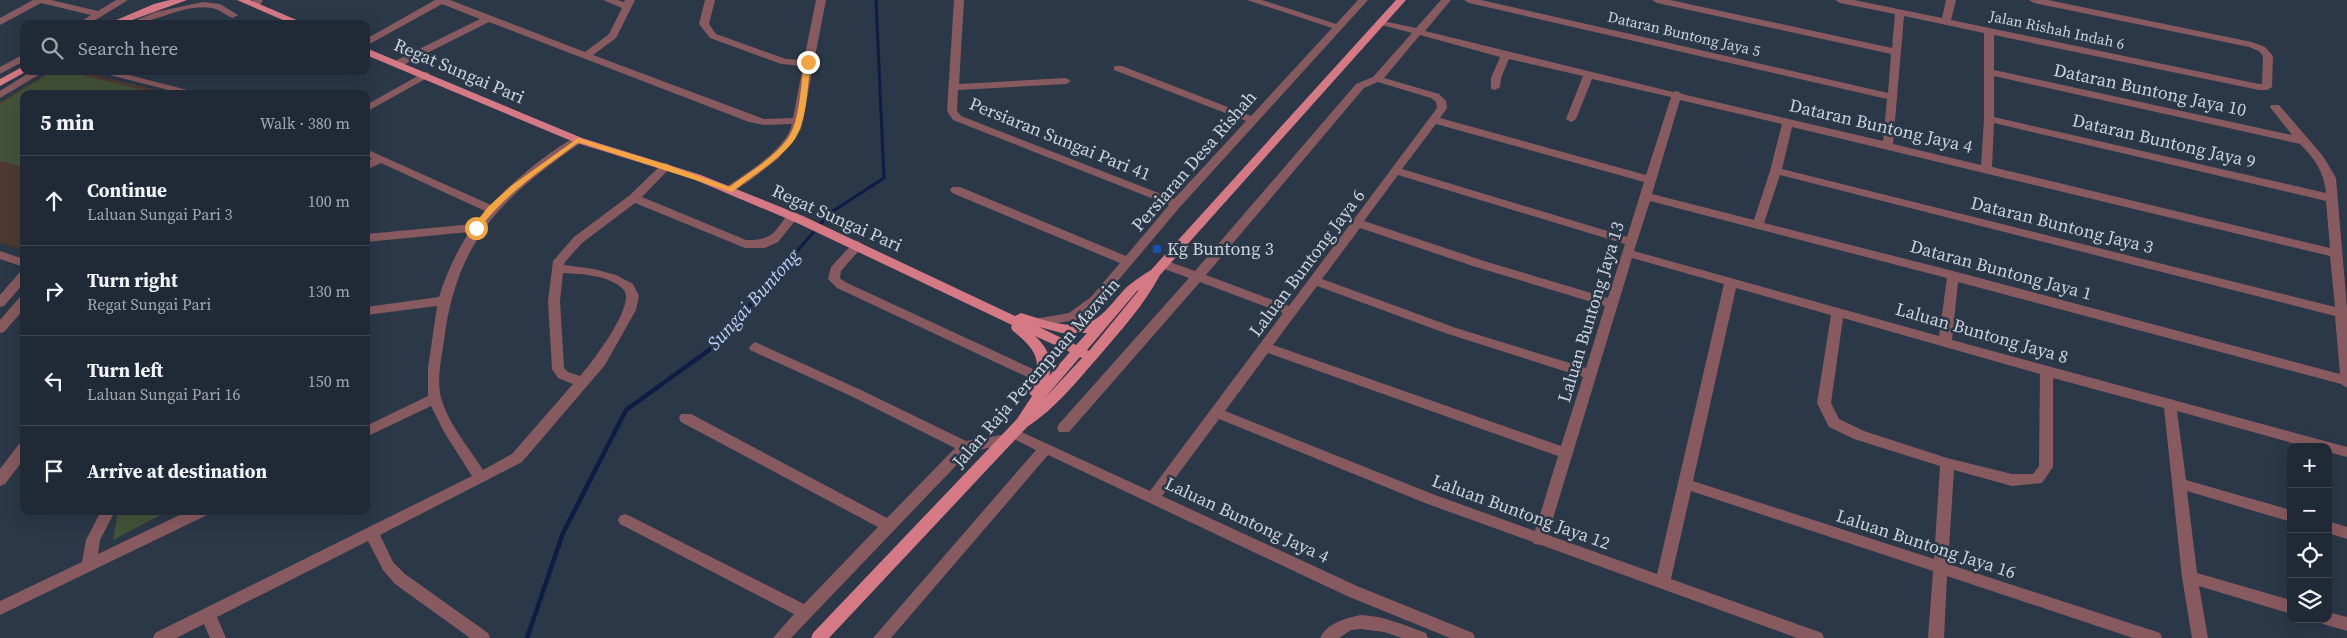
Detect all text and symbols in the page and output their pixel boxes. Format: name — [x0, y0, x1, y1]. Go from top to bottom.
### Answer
street label: Jalan Rishah Indah 6 — [1987, 5, 2127, 54]
street label: Dataran Buntong Jaya 5 — [1606, 6, 1763, 61]
search box — [20, 20, 370, 75]
street label: Regat Sungai Pari — [390, 32, 528, 109]
icon: search — [38, 34, 66, 62]
text: Search here — [78, 35, 178, 61]
route end — [797, 51, 820, 74]
street label: Dataran Buntong Jaya 10 — [2051, 57, 2249, 122]
street label: Persiaran Desa Rishah — [1125, 85, 1262, 237]
street label: Persiaran Sungai Pari 41 — [966, 91, 1155, 186]
street label: Dataran Buntong Jaya 4 — [1787, 92, 1975, 159]
street label: Dataran Buntong Jaya 9 — [2070, 107, 2258, 174]
text: 5 min — [40, 108, 95, 137]
text: Walk · 380 m — [260, 112, 350, 134]
text: Continue — [87, 177, 167, 203]
street label: Regat Sungai Pari — [768, 178, 906, 257]
street label: Laluan Buntong Jaya 6 — [1243, 184, 1370, 342]
icon: ahead — [40, 187, 68, 215]
text: 100 m — [308, 190, 350, 212]
street label: Dataran Buntong Jaya 3 — [1968, 190, 2156, 259]
text: Laluan Sungai Pari 3 — [87, 203, 233, 225]
route start — [465, 217, 488, 240]
street label: Laluan Buntong Jaya 13 — [1551, 218, 1630, 405]
street label: Dataran Buntong Jaya 1 — [1907, 233, 2095, 306]
place label: Kg Buntong 3 — [1167, 236, 1274, 261]
water label: Sungai Buntong — [701, 242, 806, 355]
marker: Kg Buntong 3 — [1151, 243, 1163, 255]
text: Turn right — [87, 267, 178, 293]
street label: Jalan Raja Perempuan Mazwin — [945, 272, 1125, 474]
icon: right — [40, 277, 68, 305]
text: 130 m — [308, 280, 350, 302]
text: Regat Sungai Pari — [87, 293, 211, 315]
street label: Laluan Buntong Jaya 8 — [1893, 296, 2071, 369]
text: Turn left — [87, 357, 163, 383]
icon: left — [40, 367, 68, 395]
text: 150 m — [308, 370, 350, 392]
text: Laluan Sungai Pari 16 — [87, 383, 241, 405]
map controls — [2287, 443, 2332, 623]
button: + — [2287, 443, 2332, 488]
icon: arrive — [40, 457, 68, 485]
text: Arrive at destination — [87, 458, 267, 484]
street label: Laluan Buntong Jaya 12 — [1429, 468, 1614, 555]
street label: Laluan Buntong Jaya 4 — [1161, 470, 1333, 569]
button: − — [2287, 488, 2332, 533]
street label: Laluan Buntong Jaya 16 — [1833, 503, 2019, 584]
button: locate — [2287, 533, 2332, 578]
button: layers — [2287, 578, 2332, 623]

